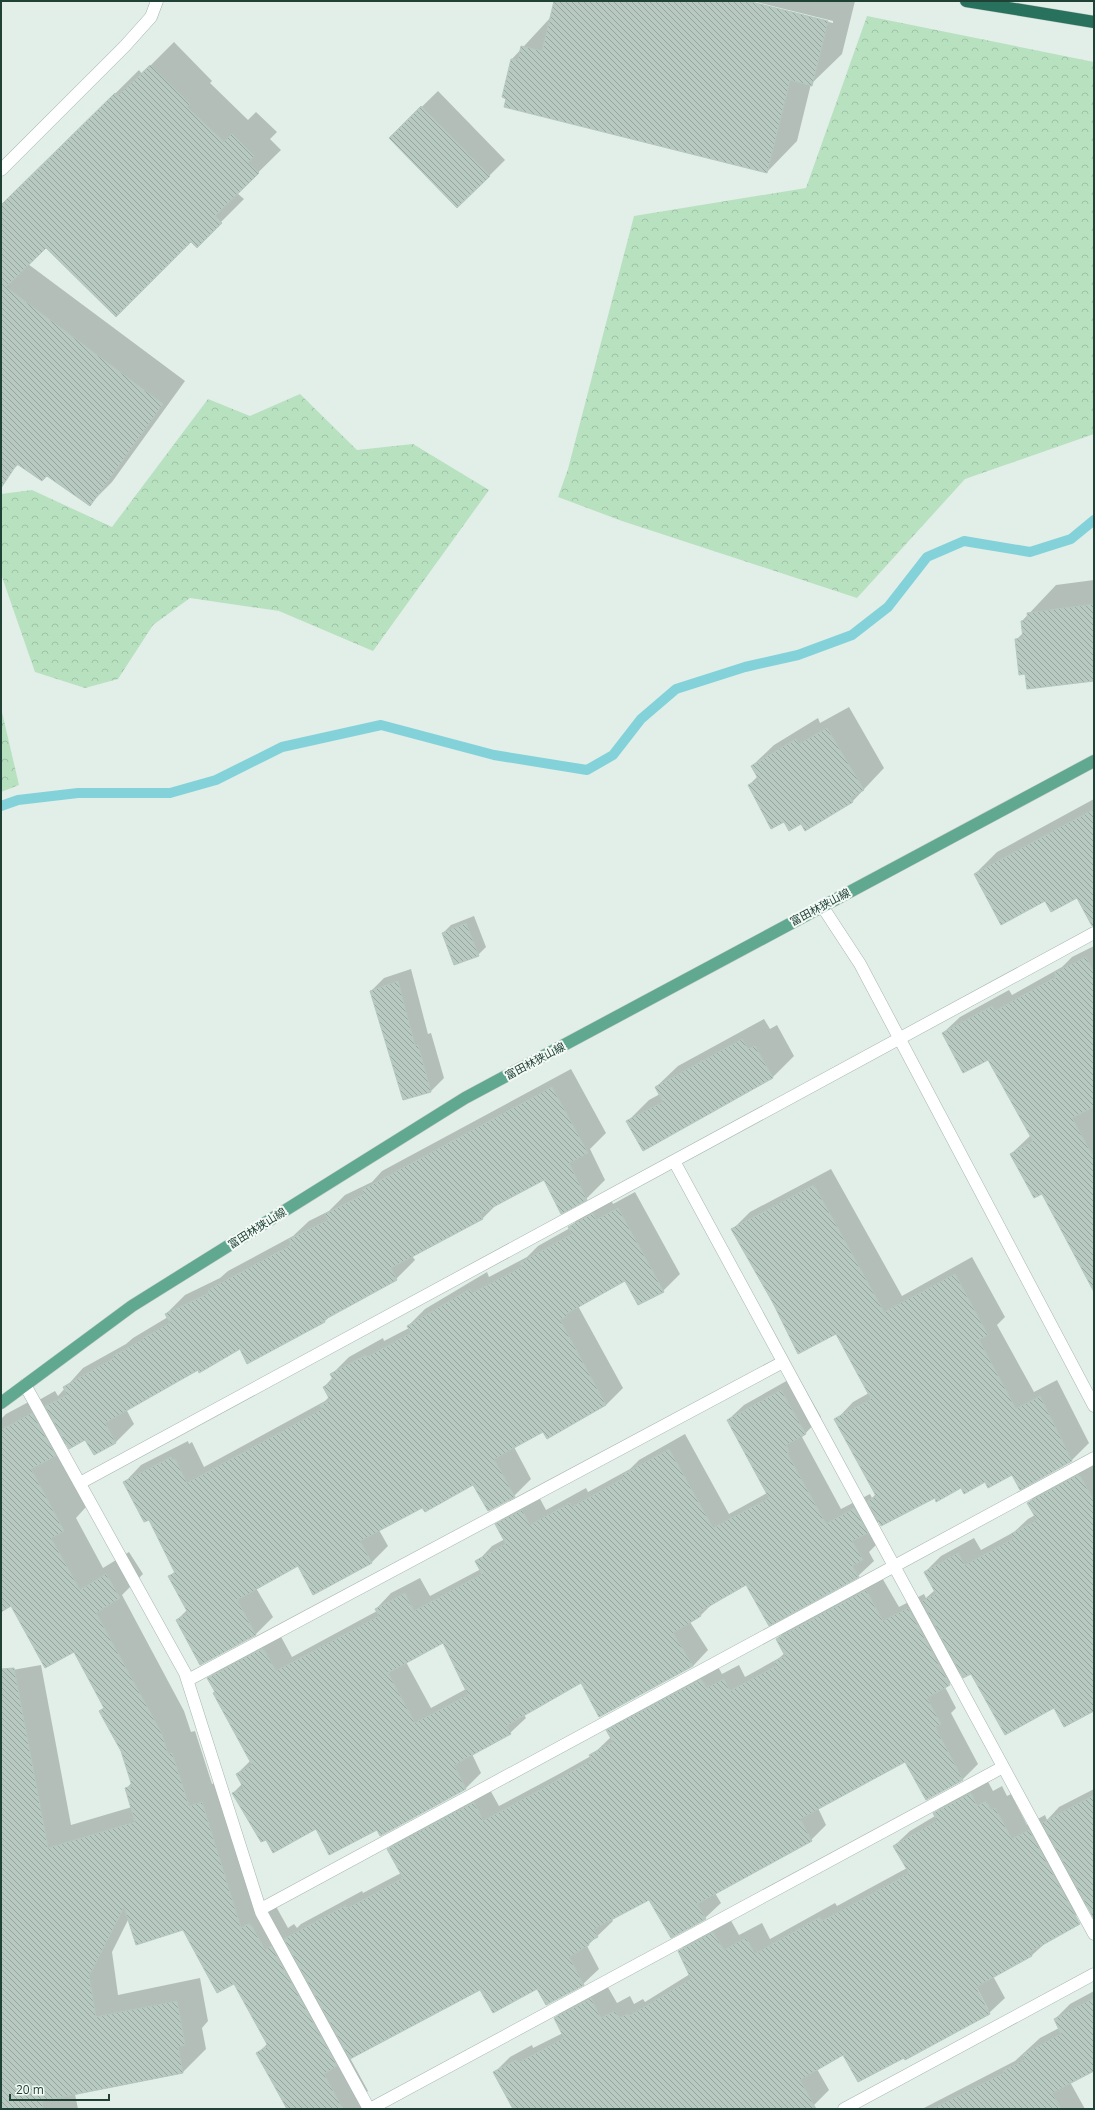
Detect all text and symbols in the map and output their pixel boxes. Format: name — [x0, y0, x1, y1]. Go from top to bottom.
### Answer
street label: 富田林狭山線 — [787, 884, 852, 929]
street label: 富田林狭山線 — [502, 1038, 567, 1083]
street label: 富田林狭山線 — [225, 1204, 289, 1251]
scale bar — [10, 2076, 109, 2102]
text: 20 m — [16, 2081, 44, 2098]

